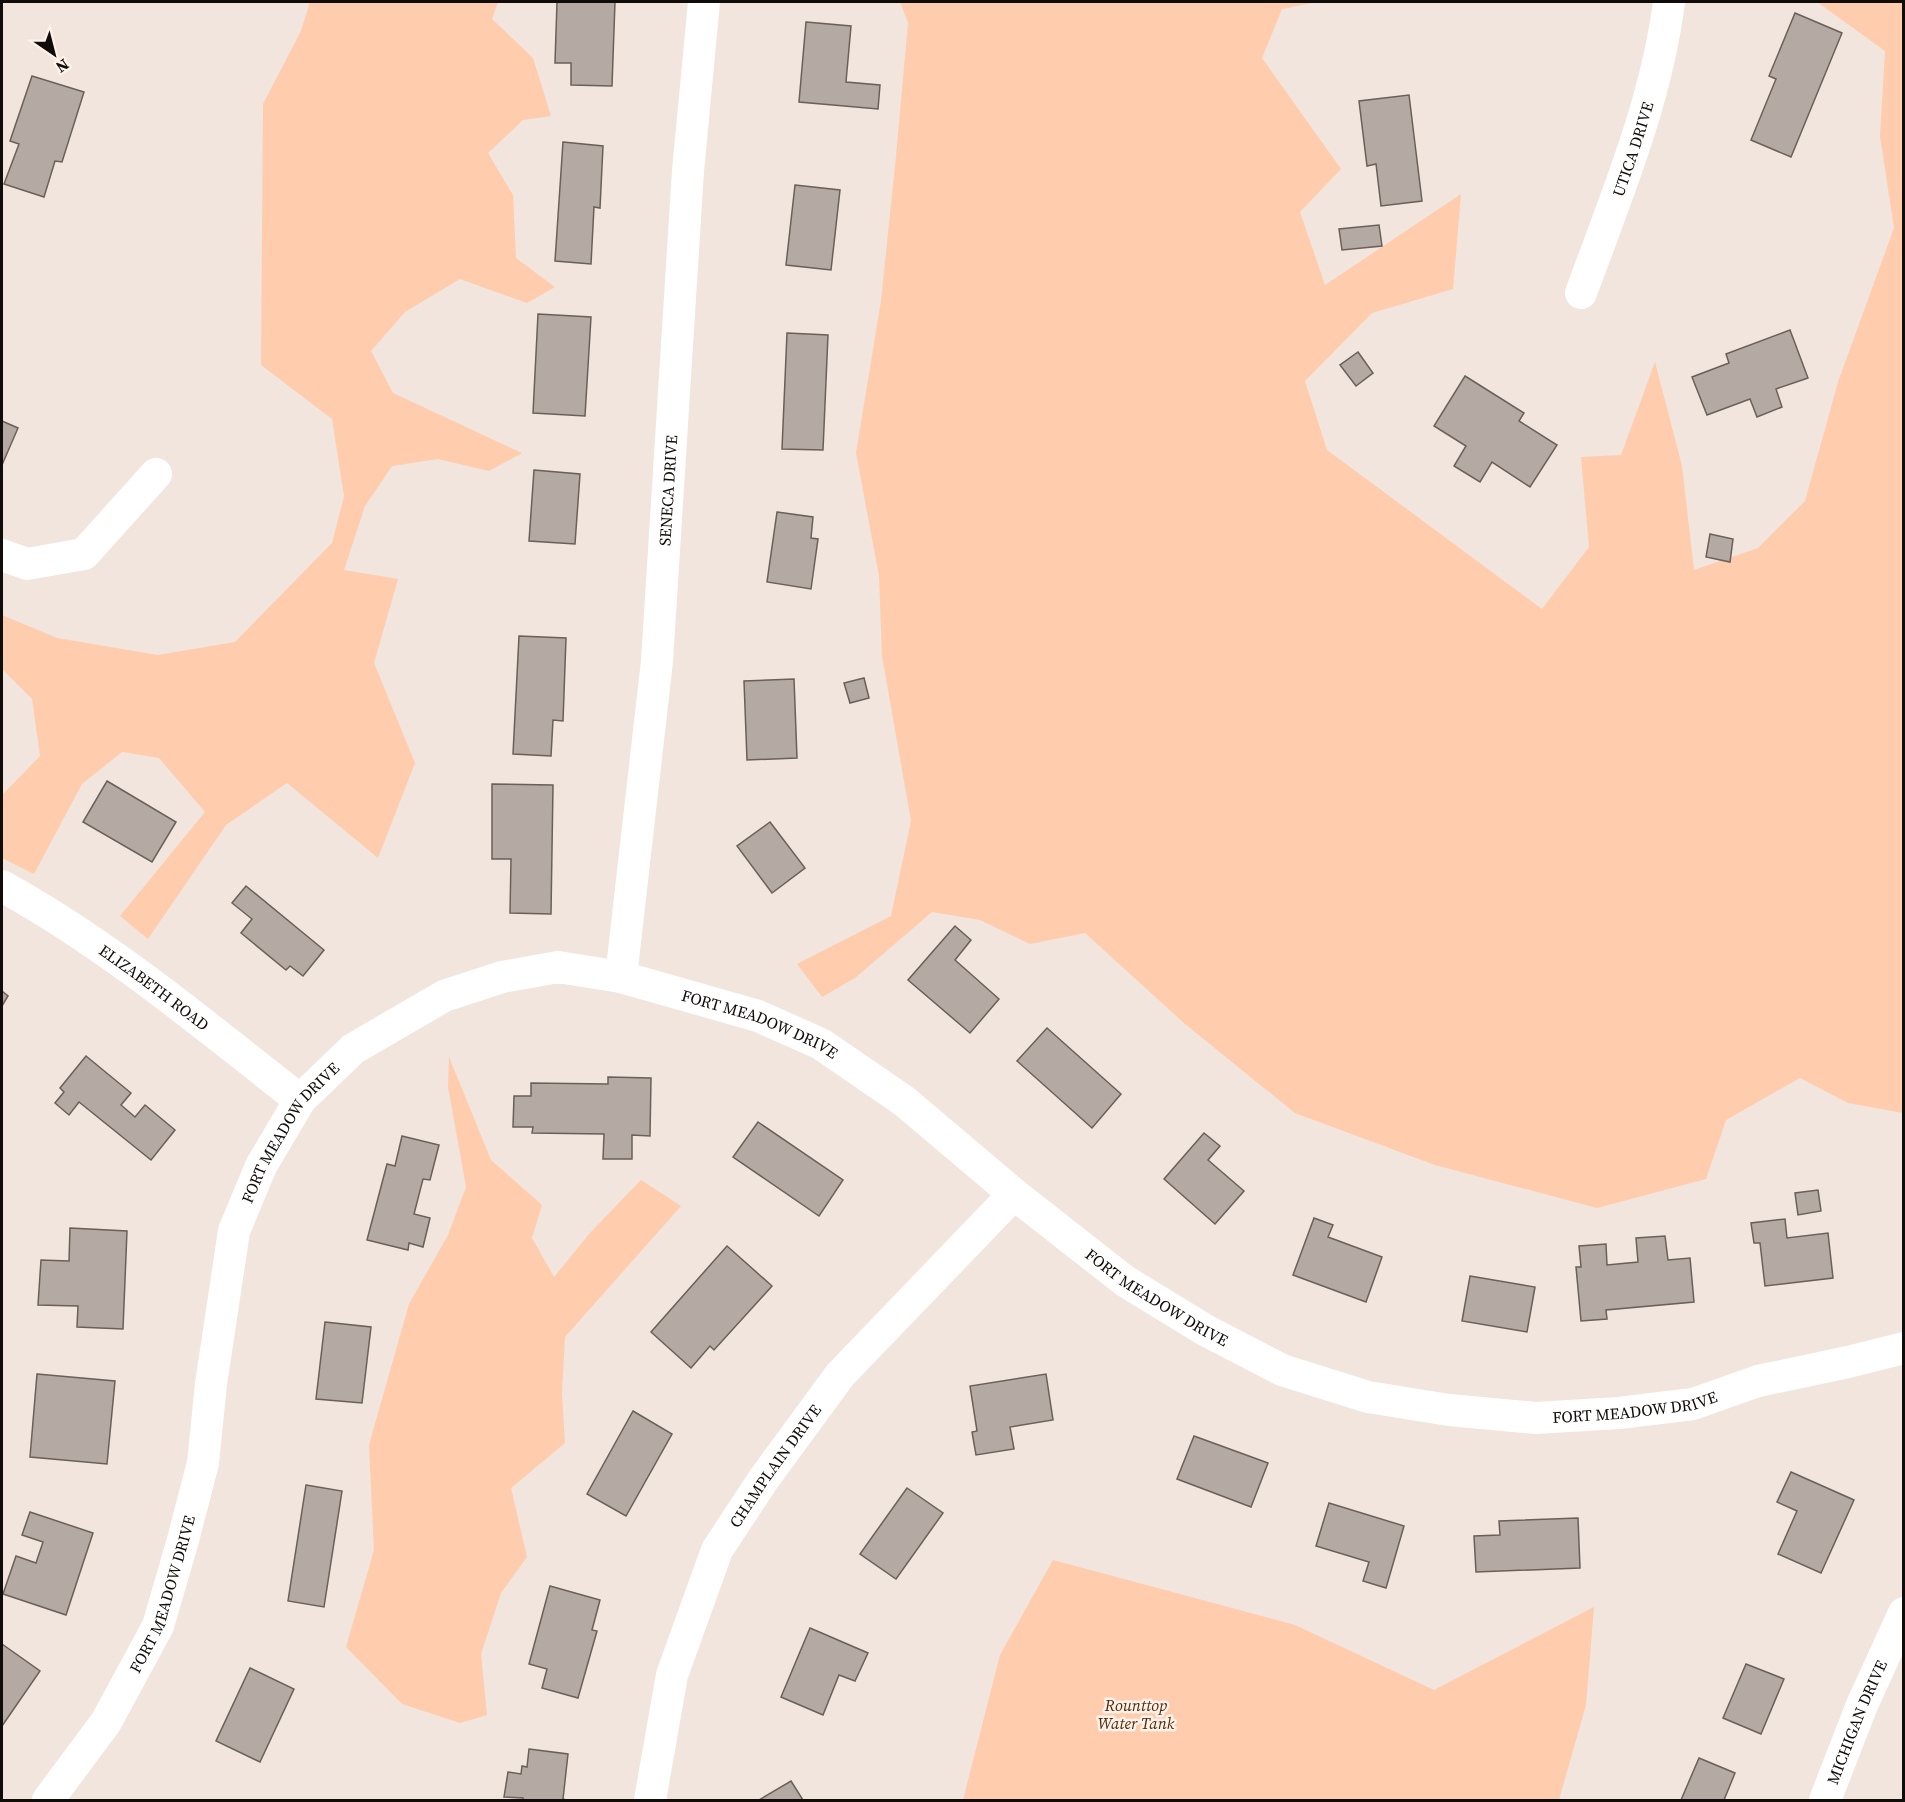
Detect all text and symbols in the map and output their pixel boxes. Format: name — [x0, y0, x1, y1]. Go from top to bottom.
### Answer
north arrow — [24, 24, 84, 84]
text: N — [51, 54, 74, 79]
street label: UTICA DRIVE — [1607, 99, 1659, 200]
street label: SENECA DRIVE — [653, 434, 682, 547]
street label: ELIZABETH ROAD — [95, 939, 214, 1036]
street label: FORT MEADOW DRIVE — [679, 984, 843, 1064]
street label: FORT MEADOW DRIVE — [236, 1057, 344, 1206]
street label: FORT MEADOW DRIVE — [1081, 1243, 1232, 1351]
street label: FORT MEADOW DRIVE — [1552, 1385, 1720, 1428]
street label: CHAMPLAIN DRIVE — [724, 1399, 826, 1532]
street label: FORT MEADOW DRIVE — [124, 1513, 200, 1677]
street label: MICHIGAN DRIVE — [1821, 1656, 1892, 1788]
park label: Rounttop Water Tank — [1098, 1694, 1175, 1734]

